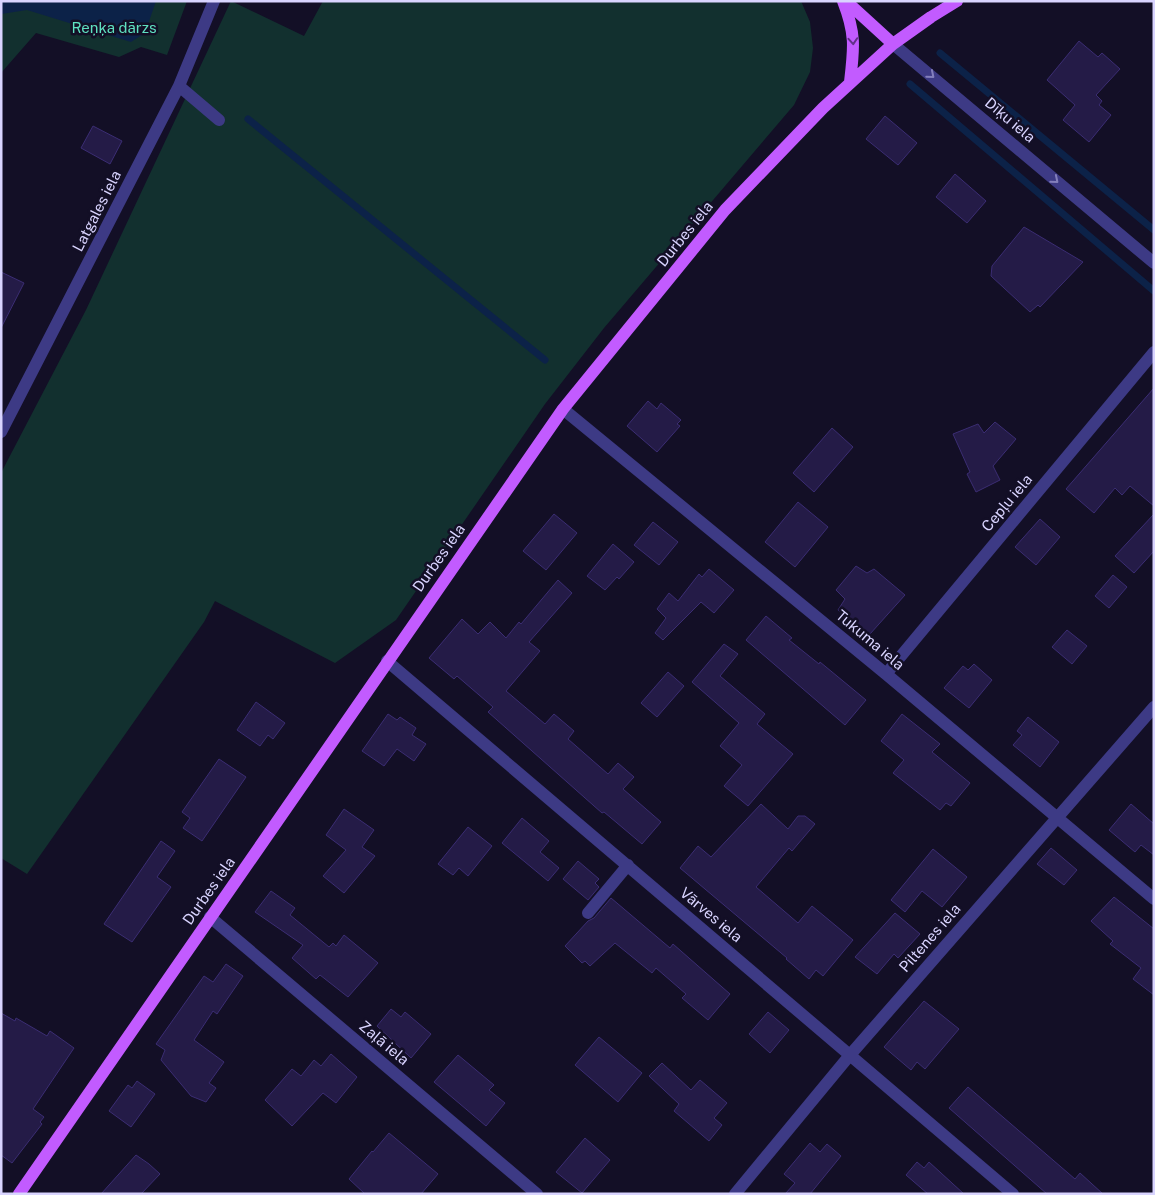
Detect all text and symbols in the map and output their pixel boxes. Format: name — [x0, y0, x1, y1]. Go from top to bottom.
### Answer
park label: Reņķa dārzs — [71, 19, 157, 36]
one-way arrow — [848, 37, 859, 45]
one-way arrow — [925, 70, 934, 79]
street label: Dīķu iela — [982, 94, 1039, 146]
street label: Latgales iela — [69, 167, 124, 254]
one-way arrow — [1049, 174, 1058, 182]
street label: Durbes iela — [653, 198, 716, 270]
street label: Cepļu iela — [978, 471, 1035, 535]
street label: Durbes iela — [409, 521, 468, 595]
street label: Tukuma iela — [833, 606, 908, 673]
street label: Durbes iela — [179, 854, 238, 928]
street label: Vārves iela — [677, 884, 746, 945]
street label: Piltenes iela — [895, 900, 964, 975]
street label: Zaļā iela — [356, 1017, 413, 1068]

